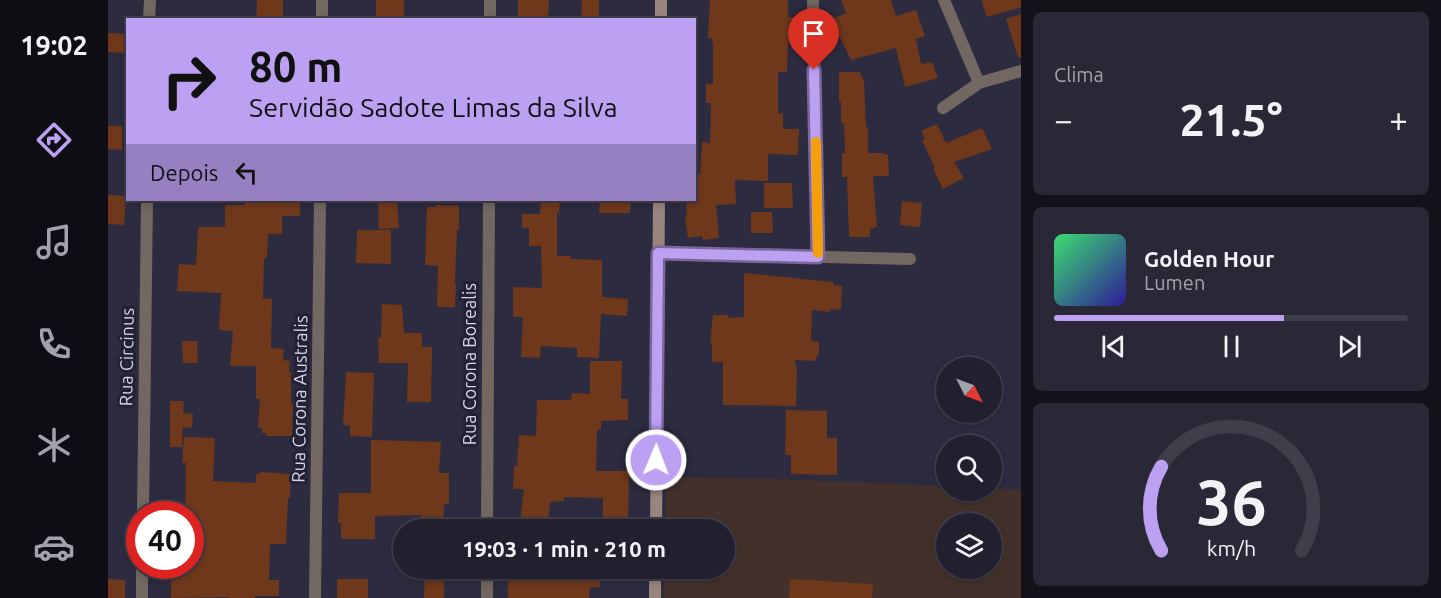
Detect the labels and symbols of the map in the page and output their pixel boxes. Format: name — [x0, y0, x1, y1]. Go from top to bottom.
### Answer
pin — [788, 8, 839, 70]
street label: Rua Corona Borealis — [459, 283, 479, 445]
street label: Rua Circinus — [115, 308, 137, 406]
street label: Rua Corona Australis — [288, 315, 310, 483]
north arrow — [936, 357, 1002, 423]
position arrow — [624, 428, 688, 492]
speed limit sign: 40 — [126, 501, 204, 579]

